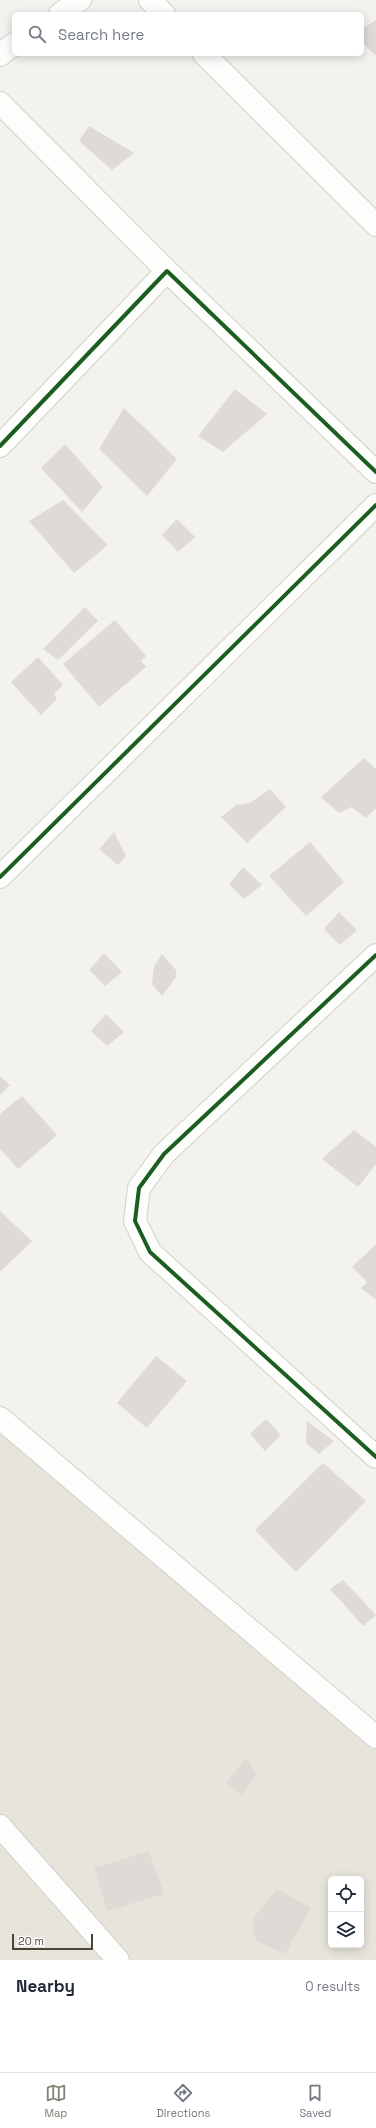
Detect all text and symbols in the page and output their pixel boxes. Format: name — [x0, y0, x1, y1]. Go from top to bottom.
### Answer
search box — [12, 12, 364, 56]
icon: search — [26, 23, 48, 45]
text: Search here — [58, 25, 144, 44]
map controls — [328, 1876, 364, 1948]
button: locate — [328, 1876, 364, 1912]
button: layers — [328, 1912, 364, 1948]
scale bar — [12, 1932, 93, 1951]
text: 20 m — [18, 1934, 44, 1948]
text: Nearby — [16, 1975, 75, 1997]
text: 0 results — [305, 1978, 360, 1995]
tab: Map — [45, 2082, 67, 2120]
tab: Directions — [156, 2082, 210, 2120]
tab: Saved — [299, 2082, 331, 2120]

